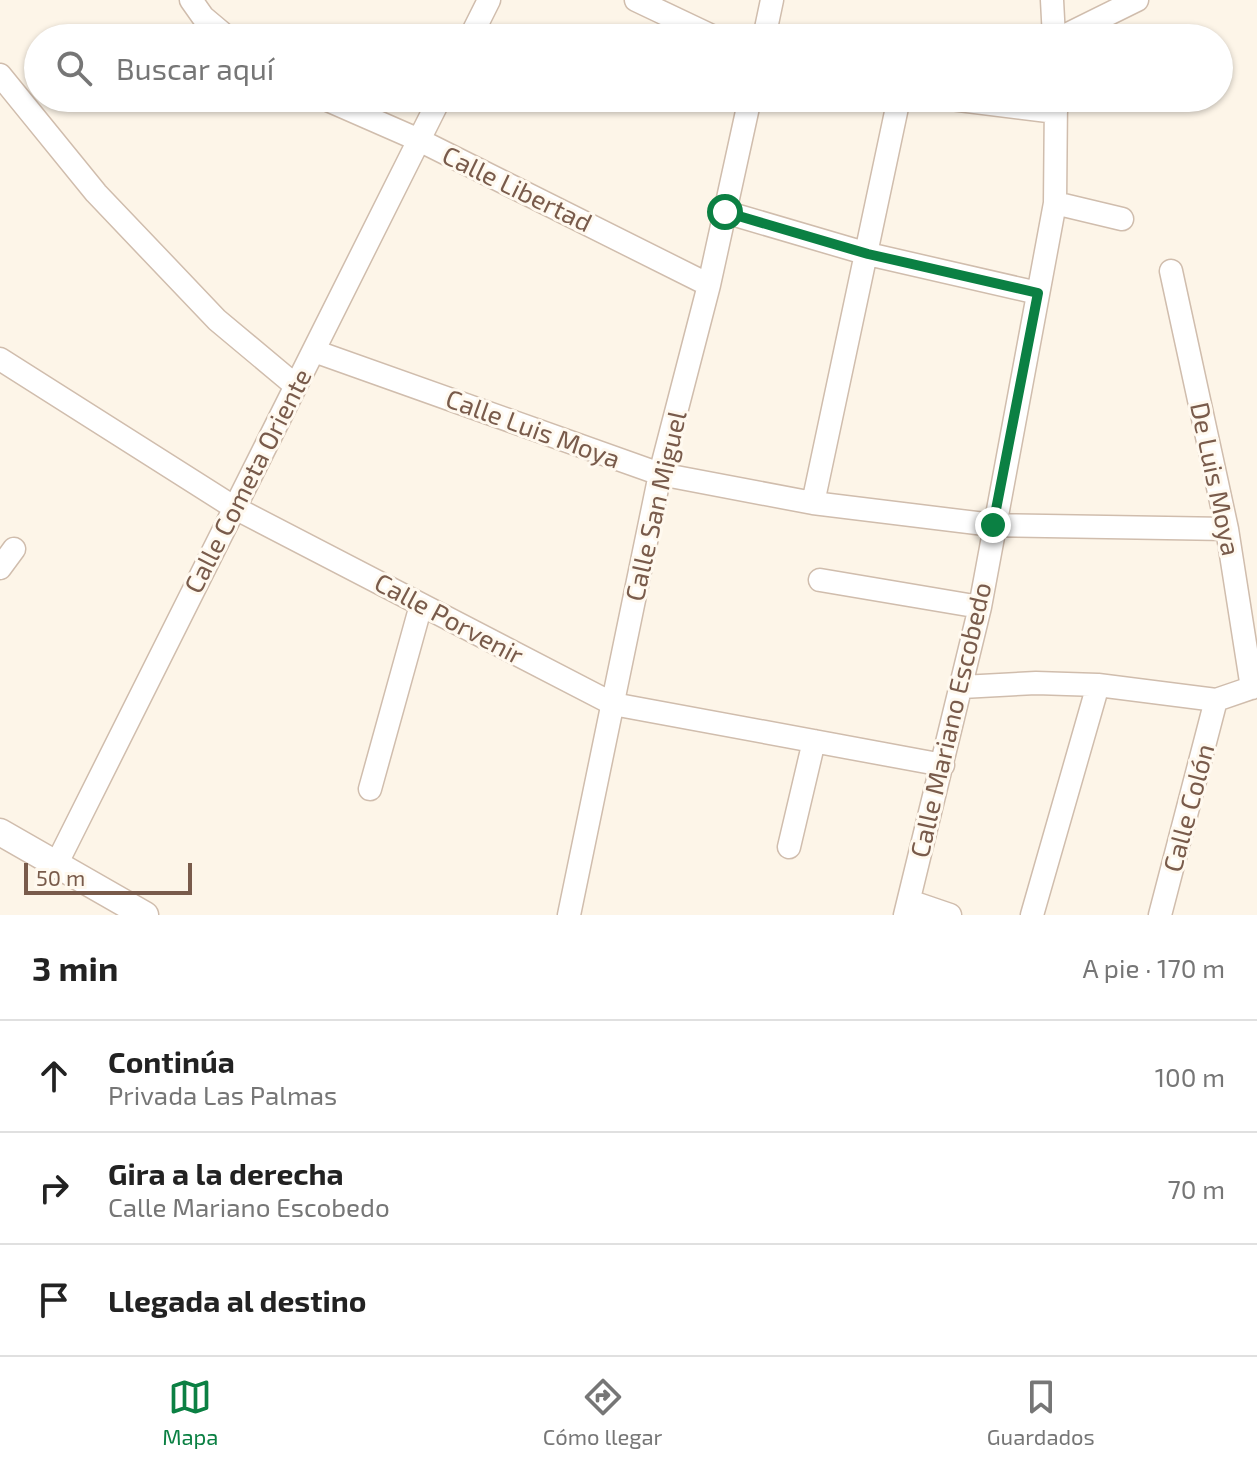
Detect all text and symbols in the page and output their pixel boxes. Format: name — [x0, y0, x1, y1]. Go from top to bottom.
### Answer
search box — [24, 24, 1233, 112]
icon: search — [52, 46, 96, 90]
text: Buscar aquí — [116, 50, 274, 86]
street label: Calle Libertad — [438, 138, 597, 237]
route start — [707, 194, 743, 230]
street label: Calle Cometa Oriente — [177, 363, 317, 598]
street label: Calle Luis Moya — [442, 382, 625, 473]
street label: De Luis Moya — [1185, 399, 1248, 558]
street label: Calle San Miguel — [618, 407, 692, 604]
route end — [975, 507, 1011, 543]
street label: Calle Porvenir — [370, 565, 529, 670]
street label: Calle Mariano Escobedo — [903, 579, 996, 860]
street label: Calle Colón — [1156, 740, 1220, 875]
scale bar — [24, 859, 192, 895]
text: 50 m — [36, 864, 85, 890]
text: 3 min — [32, 947, 118, 988]
text: A pie · 170 m — [1083, 952, 1225, 983]
text: Continúa — [108, 1043, 235, 1079]
icon: ahead — [32, 1054, 76, 1098]
text: 100 m — [1155, 1061, 1225, 1092]
text: Privada Las Palmas — [108, 1079, 337, 1110]
text: Gira a la derecha — [108, 1155, 344, 1191]
icon: right — [32, 1166, 76, 1210]
text: 70 m — [1167, 1173, 1225, 1204]
text: Calle Mariano Escobedo — [108, 1191, 390, 1222]
icon: arrive — [32, 1278, 76, 1322]
text: Llegada al destino — [108, 1282, 367, 1318]
tab: Mapa — [162, 1375, 218, 1449]
tab: Cómo llegar — [543, 1375, 662, 1449]
tab: Guardados — [987, 1375, 1095, 1449]

